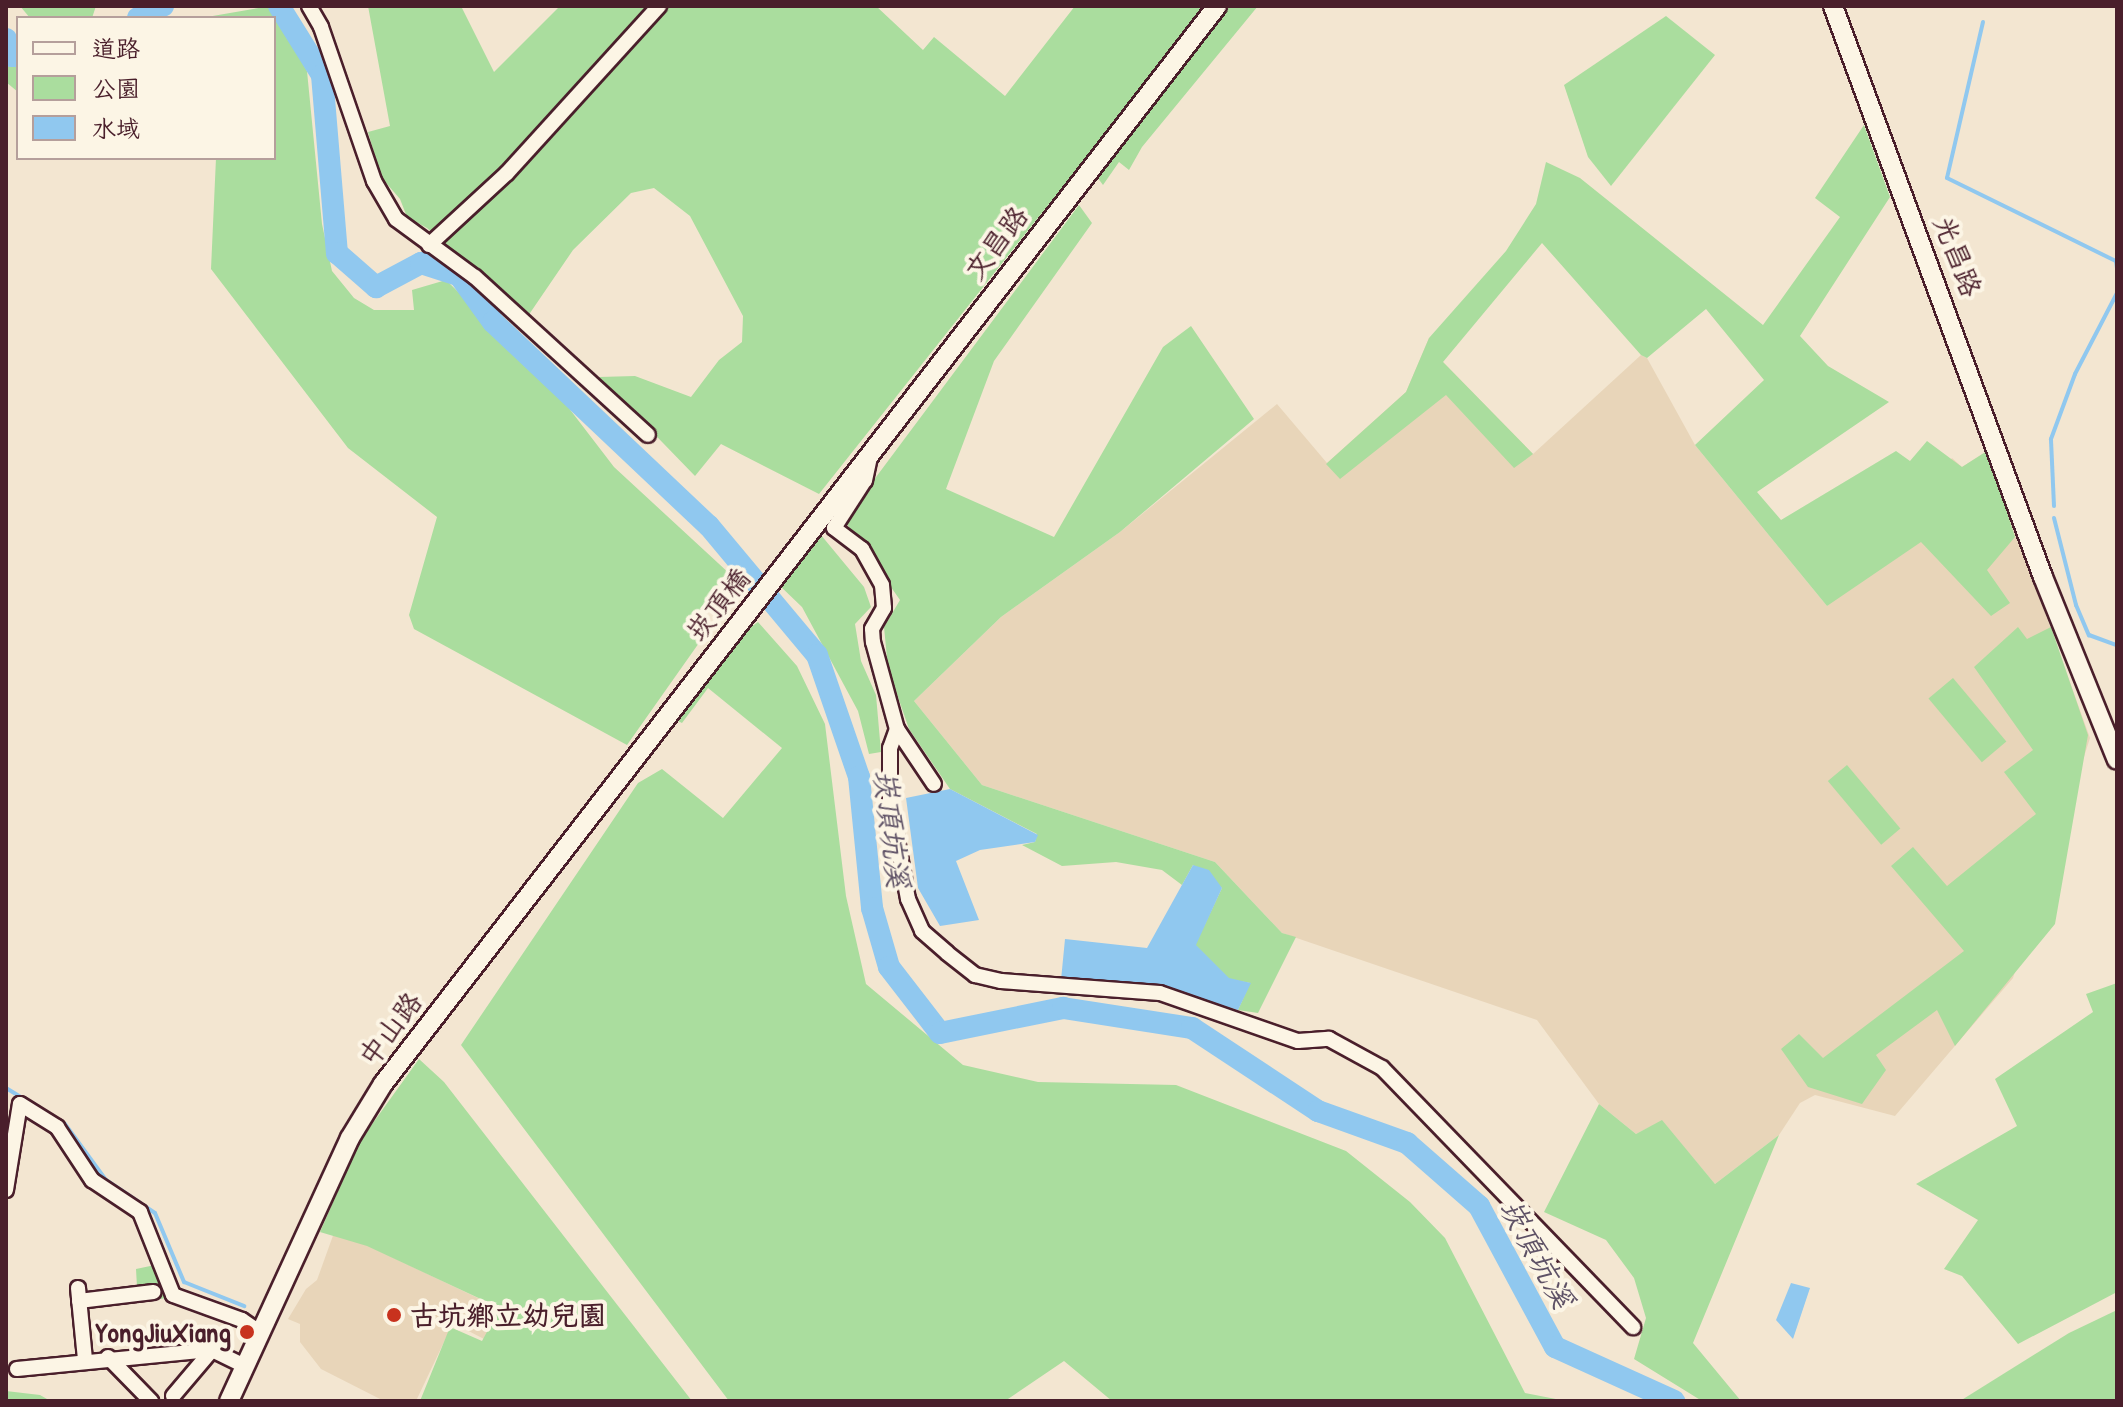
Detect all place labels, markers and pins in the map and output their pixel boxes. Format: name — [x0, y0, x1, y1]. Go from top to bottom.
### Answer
place label: 古坑鄉立幼兒園 — [410, 1298, 606, 1332]
marker: 古坑鄉立幼兒園 — [385, 1306, 403, 1324]
place label: YongJiuXiang — [95, 1315, 231, 1349]
marker: YongJiuXiang — [238, 1323, 256, 1341]

